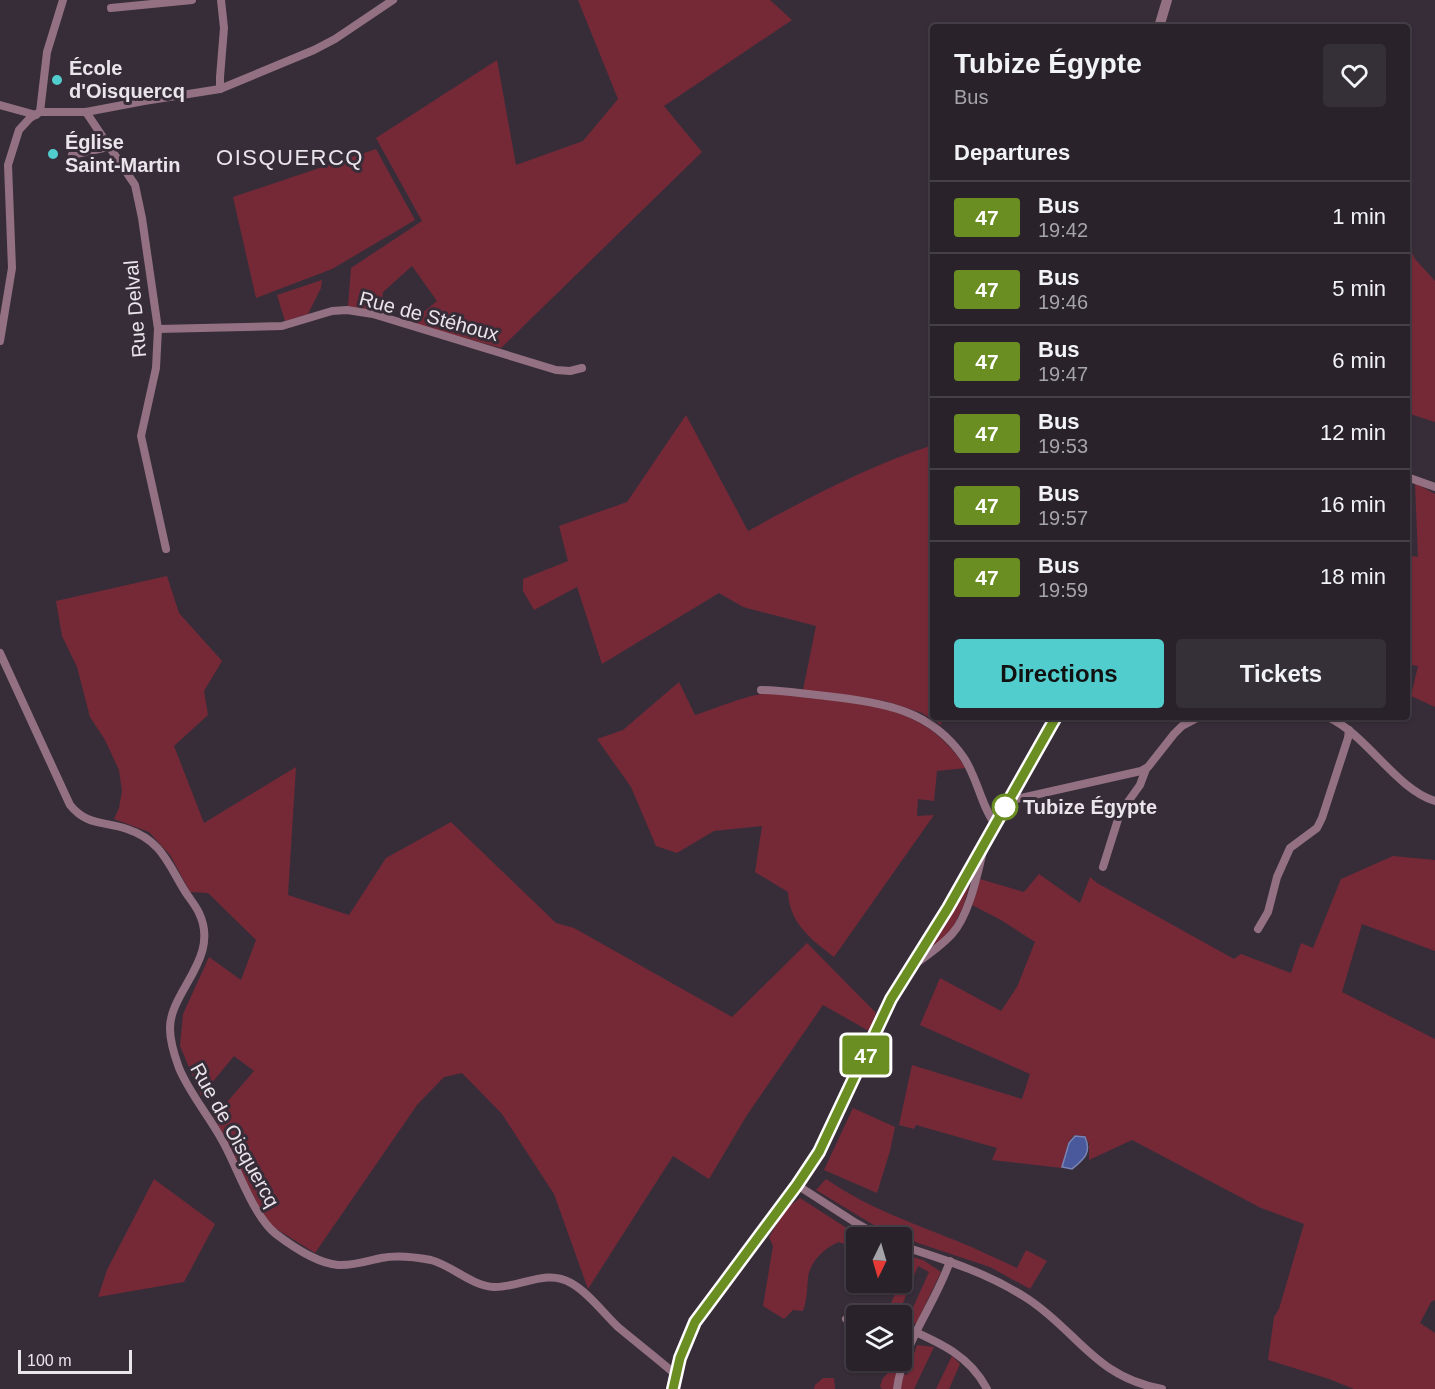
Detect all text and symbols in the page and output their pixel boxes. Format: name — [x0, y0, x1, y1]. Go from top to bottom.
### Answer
button: heart — [1323, 44, 1386, 107]
text: Tubize Égypte — [954, 48, 1142, 79]
place label: École d'Oisquercq — [69, 57, 185, 102]
marker: École d'Oisquercq — [50, 73, 64, 87]
text: Bus — [954, 86, 988, 108]
place label: Église Saint-Martin — [65, 131, 181, 176]
text: Departures — [954, 140, 1070, 165]
district label: OISQUERCQ — [216, 145, 364, 170]
marker: Église Saint-Martin — [46, 147, 60, 161]
text: Bus — [1038, 193, 1080, 218]
text: 1 min — [1332, 204, 1386, 229]
text: 47 — [975, 206, 999, 229]
text: 19:42 — [1038, 219, 1088, 241]
street label: Rue Delval — [120, 259, 150, 359]
text: Bus — [1038, 265, 1080, 290]
text: 5 min — [1332, 276, 1386, 301]
text: 47 — [975, 278, 999, 301]
street label: Rue de Stéhoux — [357, 287, 501, 345]
text: 19:46 — [1038, 291, 1088, 313]
text: Bus — [1038, 337, 1080, 362]
text: 6 min — [1332, 348, 1386, 373]
text: 47 — [975, 350, 999, 373]
text: 19:47 — [1038, 363, 1088, 385]
text: Bus — [1038, 409, 1080, 434]
text: 12 min — [1320, 420, 1386, 445]
text: 47 — [975, 422, 999, 445]
text: 19:53 — [1038, 435, 1088, 457]
text: Bus — [1038, 481, 1080, 506]
text: 16 min — [1320, 492, 1386, 517]
text: 47 — [975, 494, 999, 517]
text: 19:57 — [1038, 507, 1088, 529]
text: Bus — [1038, 553, 1080, 578]
text: 18 min — [1320, 564, 1386, 589]
text: 47 — [975, 566, 999, 589]
text: 19:59 — [1038, 579, 1088, 601]
button: Directions — [954, 639, 1164, 708]
button: Tickets — [1176, 639, 1386, 708]
marker: Tubize Égypte — [992, 794, 1018, 820]
place label: Tubize Égypte — [1023, 796, 1157, 818]
line badge: 47 — [839, 1036, 893, 1074]
text: 47 — [854, 1044, 878, 1067]
street label: Rue de Oisquercq — [186, 1059, 284, 1211]
north arrow — [846, 1227, 912, 1293]
map controls — [846, 1227, 912, 1371]
button: layers — [846, 1305, 912, 1371]
scale bar — [18, 1347, 132, 1374]
text: 100 m — [27, 1352, 71, 1369]

